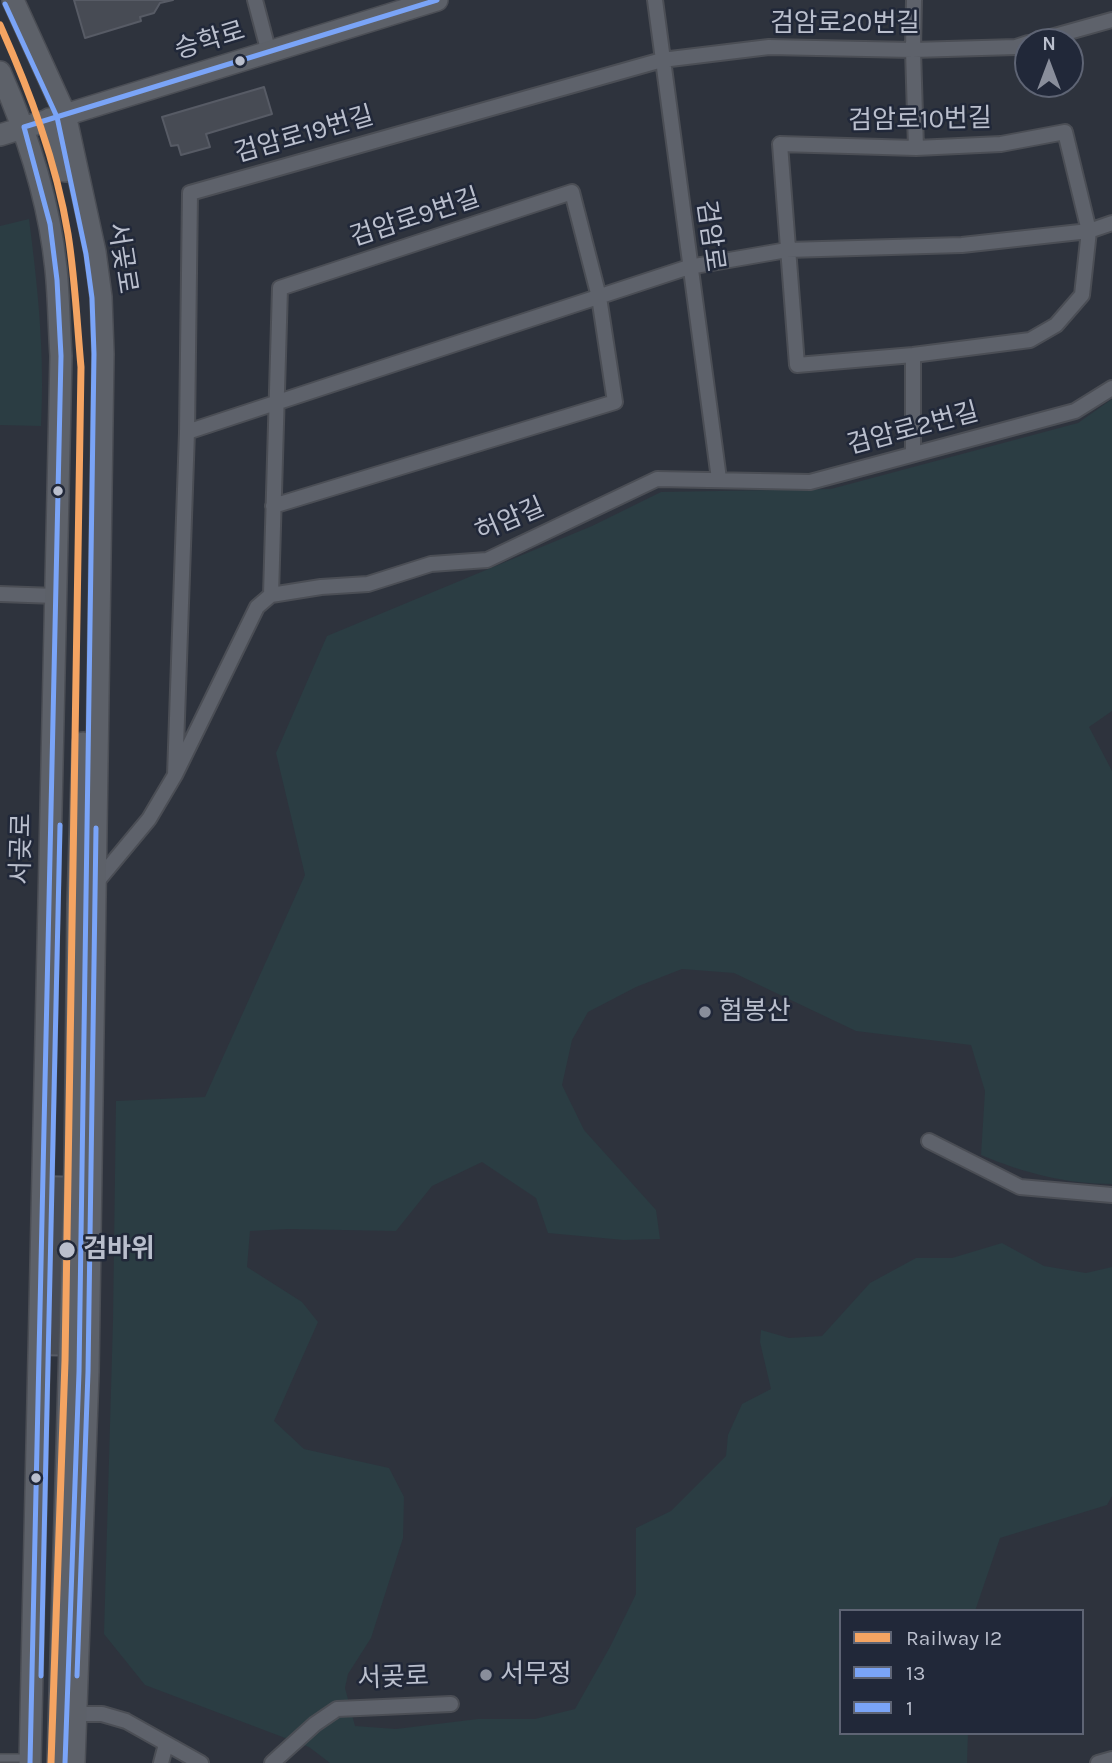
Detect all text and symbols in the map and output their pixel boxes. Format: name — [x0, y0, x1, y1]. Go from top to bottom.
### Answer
street label: 검암로20번길 — [770, 8, 920, 40]
street label: 승학로 — [171, 16, 249, 66]
north arrow — [1014, 28, 1084, 98]
text: N — [1042, 33, 1056, 55]
unlabelled marker — [233, 54, 247, 68]
street label: 검암로19번길 — [231, 100, 377, 170]
street label: 검암로10번길 — [848, 103, 992, 137]
street label: 검암로9번길 — [346, 182, 484, 254]
street label: 검암로 — [690, 198, 730, 274]
street label: 서곶로 — [101, 220, 143, 296]
street label: 검암로2번길 — [844, 397, 982, 461]
unlabelled marker — [51, 484, 65, 498]
street label: 허암길 — [471, 492, 549, 548]
street label: 서곶로 — [6, 813, 38, 885]
place label: 험봉산 — [719, 996, 791, 1028]
marker: 험봉산 — [697, 1004, 713, 1020]
place label: 검바위 — [83, 1234, 155, 1266]
marker: 검바위 — [57, 1240, 77, 1260]
unlabelled marker — [29, 1471, 43, 1485]
legend — [839, 1609, 1084, 1735]
text: Railway I2 — [906, 1626, 1002, 1650]
place label: 서무정 — [500, 1659, 572, 1691]
street label: 서곶로 — [357, 1661, 429, 1695]
text: 13 — [906, 1661, 925, 1685]
marker: 서무정 — [478, 1667, 494, 1683]
text: 1 — [906, 1696, 913, 1720]

